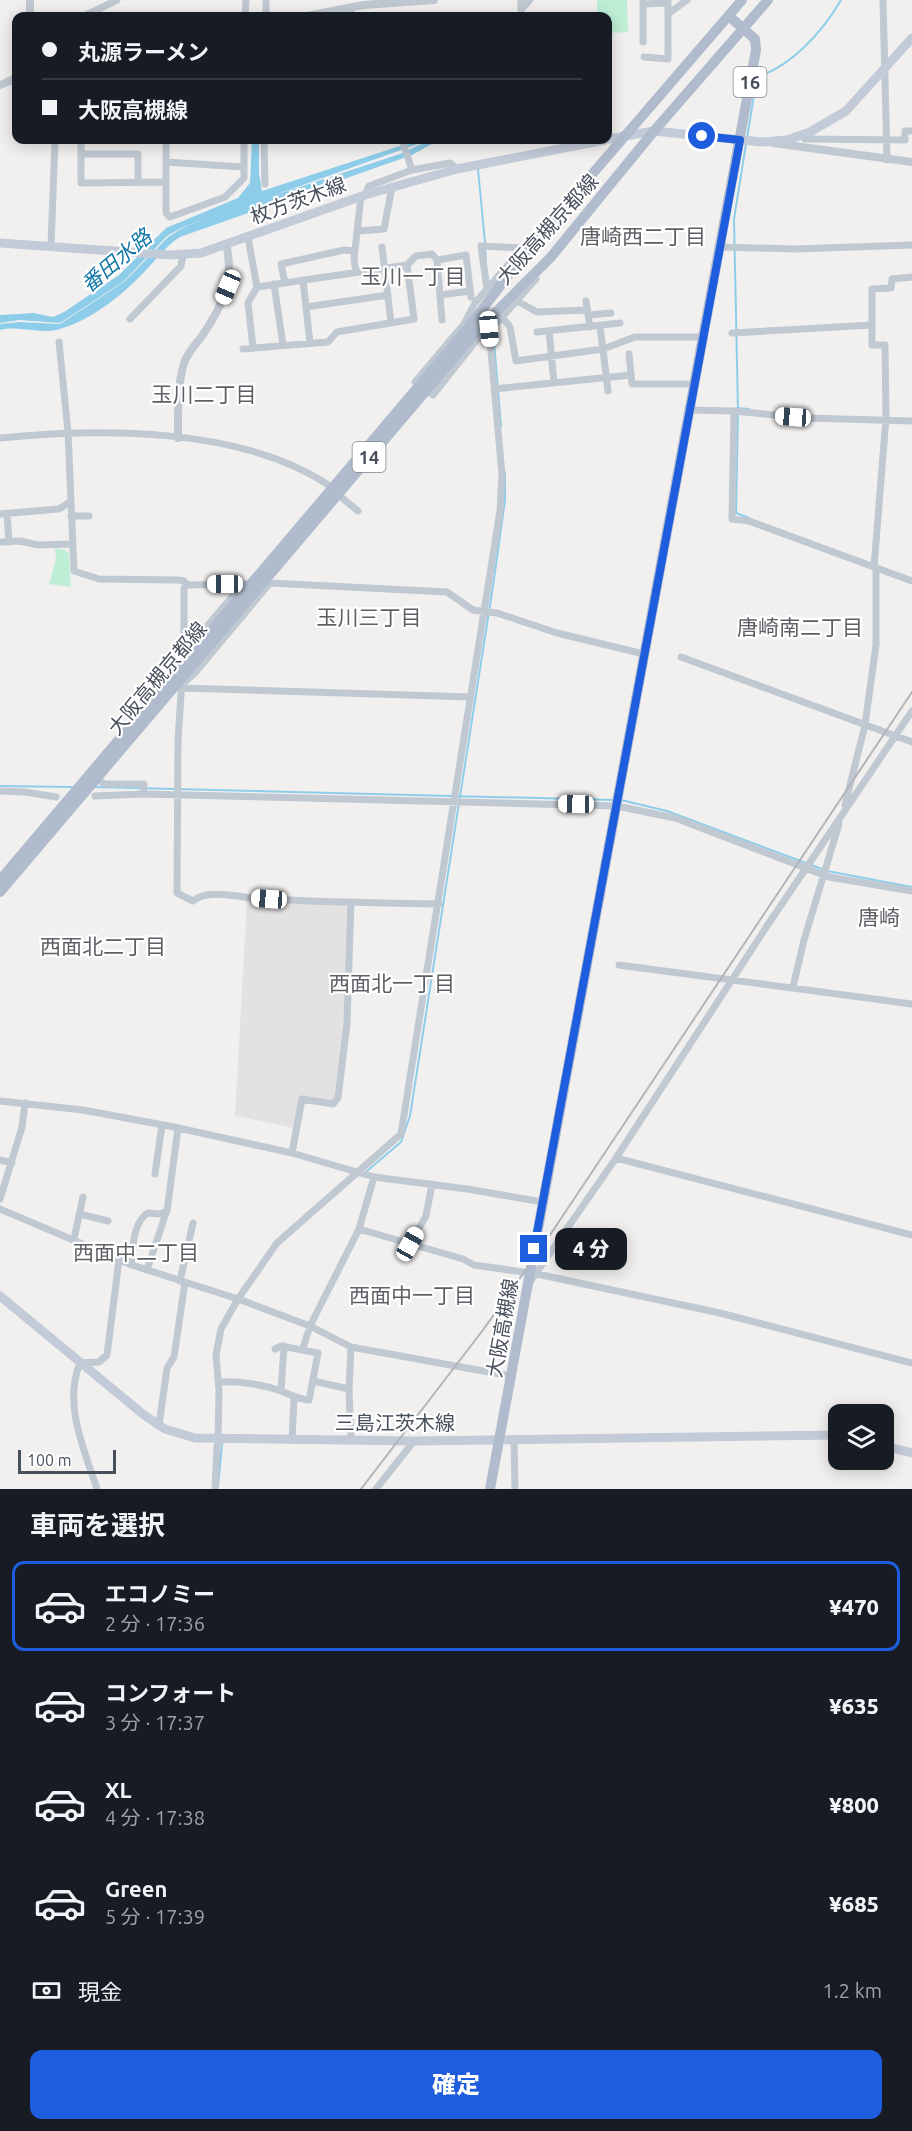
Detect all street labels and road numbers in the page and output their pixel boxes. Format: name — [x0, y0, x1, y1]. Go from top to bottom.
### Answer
road number: 16 — [734, 67, 766, 97]
street label: 大阪高槻京都線 — [492, 169, 602, 289]
street label: 枚方茨木線 — [247, 172, 349, 228]
road number: 14 — [352, 442, 386, 472]
street label: 大阪高槻京都線 — [103, 617, 211, 739]
street label: 大阪高槻線 — [482, 1277, 522, 1379]
street label: 三島江茨木線 — [335, 1411, 455, 1434]

